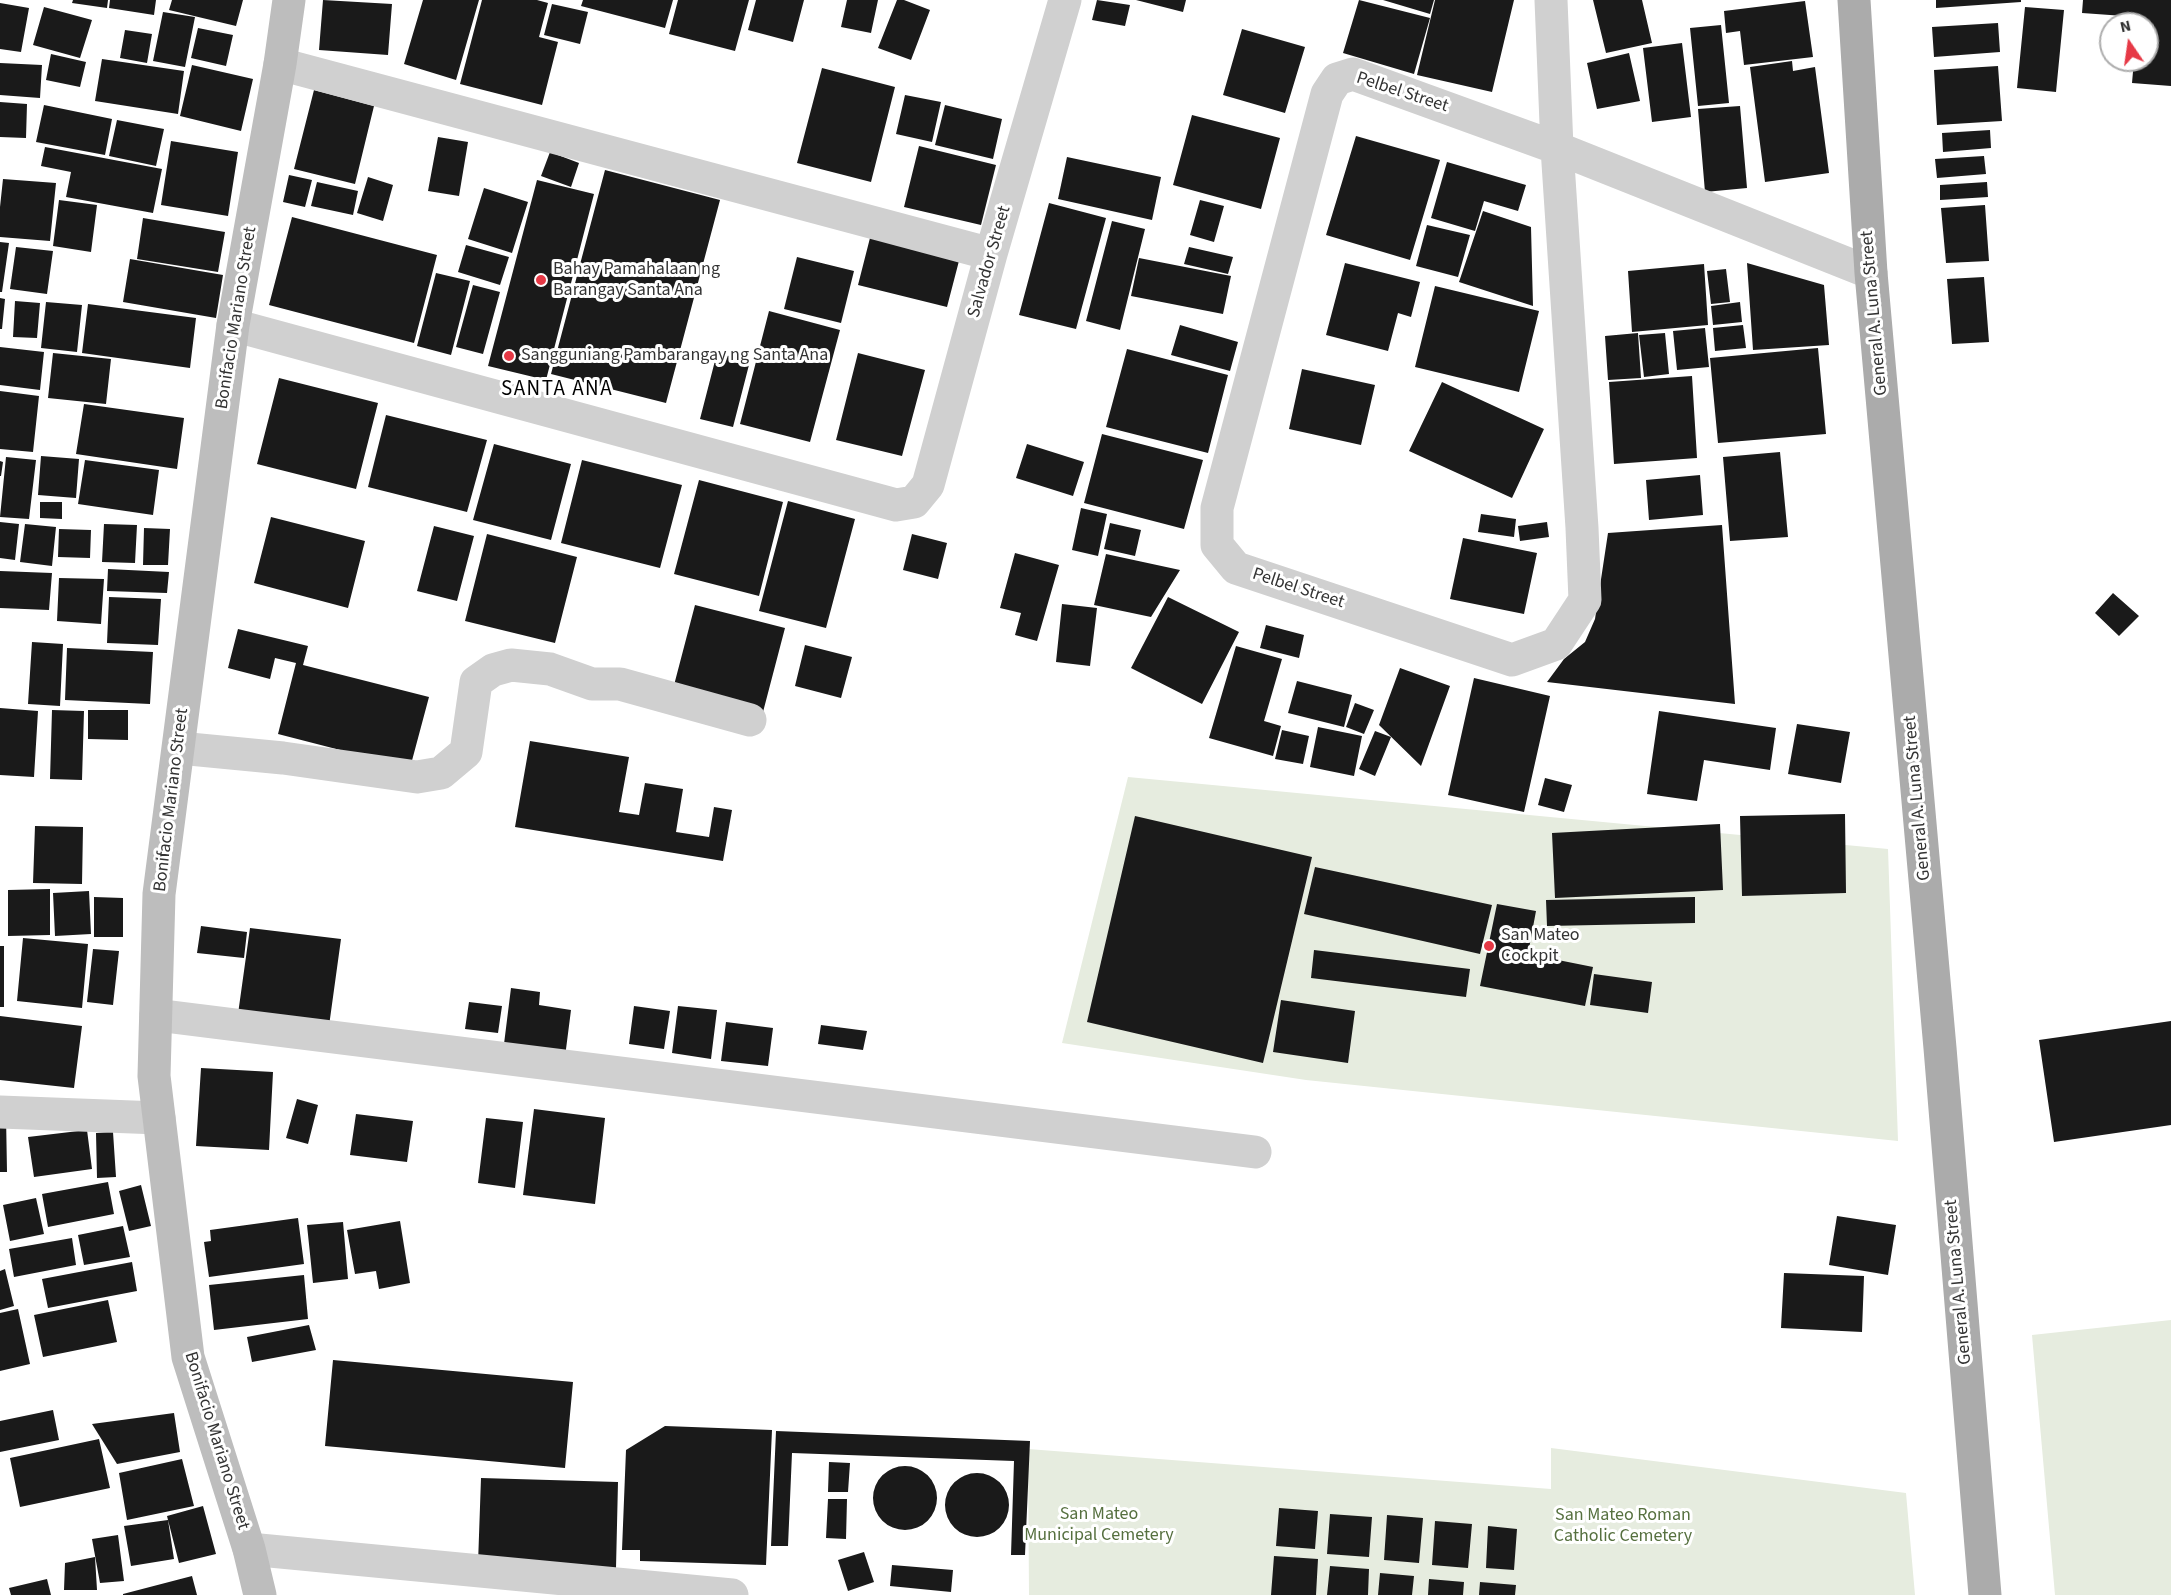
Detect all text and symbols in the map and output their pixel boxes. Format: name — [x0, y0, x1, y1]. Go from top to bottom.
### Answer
north arrow — [2099, 12, 2159, 72]
text: N — [2118, 14, 2133, 38]
street label: Pelbel Street — [1353, 68, 1451, 118]
street label: Salvador Street — [964, 204, 1016, 320]
street label: Bonifacio Mariano Street — [212, 225, 262, 411]
street label: General A. Luna Street — [1857, 230, 1893, 396]
place label: Bahay Pamahalaan ng Barangay Santa Ana — [553, 259, 720, 302]
marker: Bahay Pamahalaan ng Barangay Santa Ana — [534, 273, 548, 287]
place label: Sangguniang Pambarangay ng Santa Ana — [521, 345, 828, 367]
marker: Sangguniang Pambarangay ng Santa Ana — [502, 349, 516, 363]
district label: SANTA ANA — [501, 377, 613, 403]
street label: Pelbel Street — [1249, 564, 1347, 614]
street label: Bonifacio Mariano Street — [150, 707, 194, 893]
street label: General A. Luna Street — [1900, 715, 1936, 881]
place label: San Mateo Cockpit — [1501, 925, 1580, 968]
marker: San Mateo Cockpit — [1482, 939, 1496, 953]
street label: General A. Luna Street — [1941, 1199, 1977, 1365]
street label: Bonifacio Mariano Street — [179, 1349, 253, 1533]
park label: San Mateo Municipal Cemetery — [1024, 1504, 1174, 1546]
park label: San Mateo Roman Catholic Cemetery — [1554, 1505, 1692, 1547]

